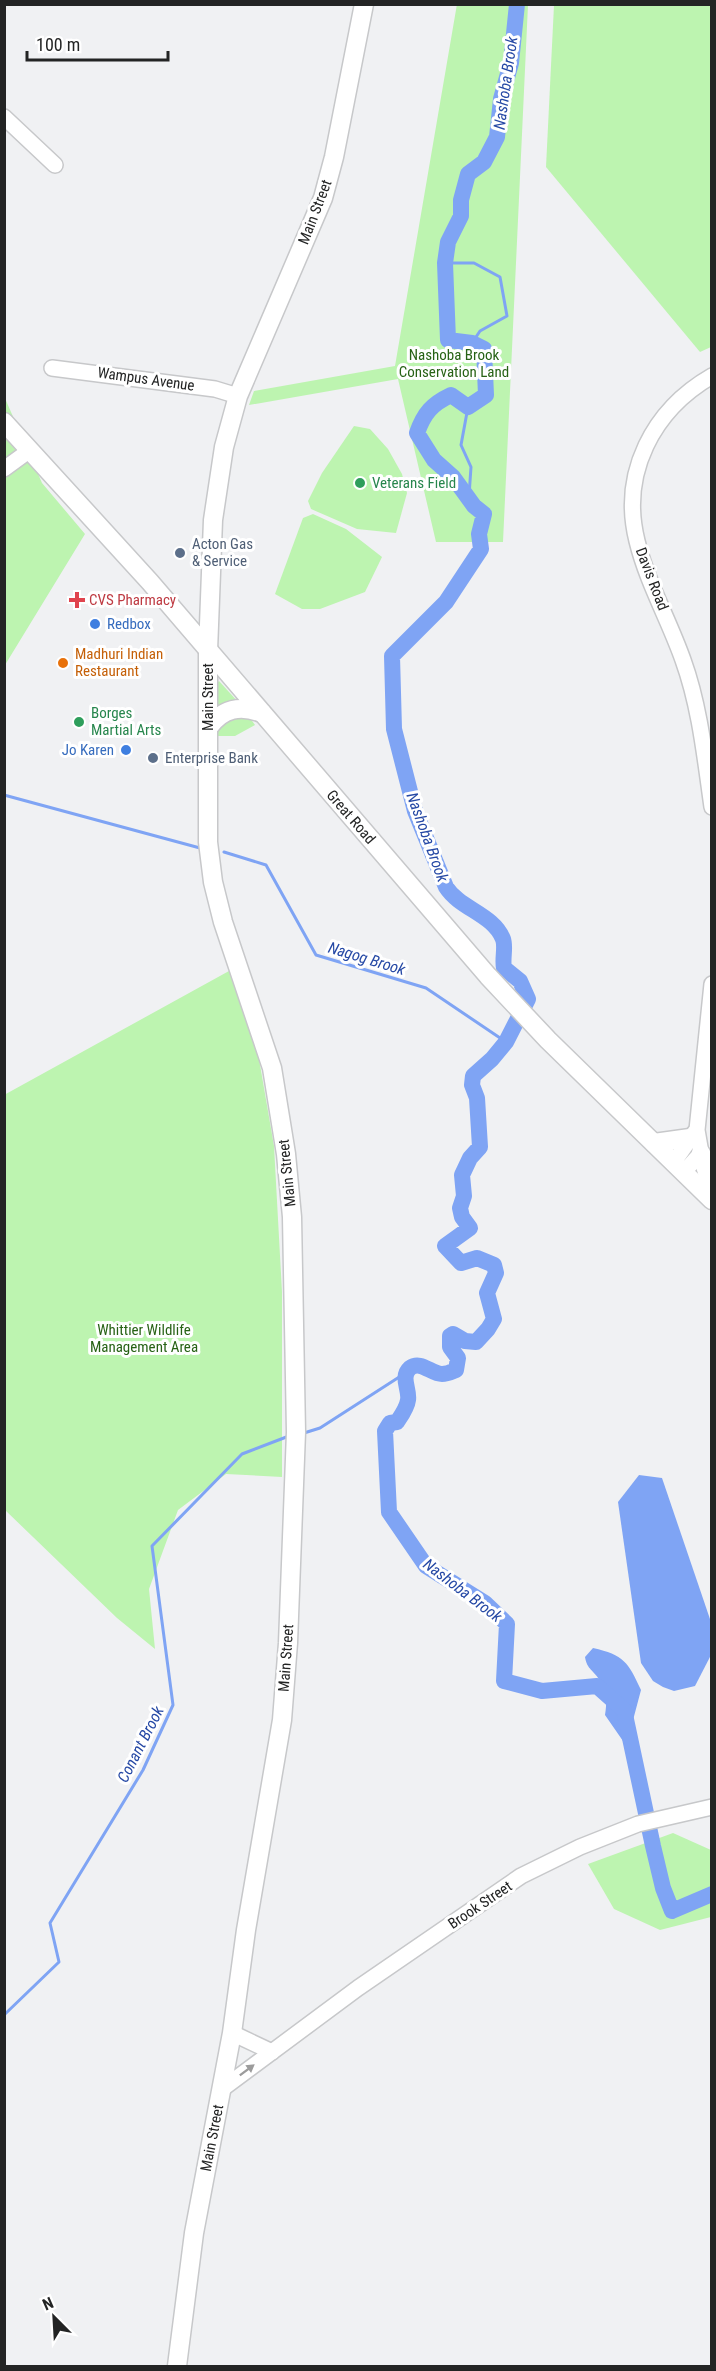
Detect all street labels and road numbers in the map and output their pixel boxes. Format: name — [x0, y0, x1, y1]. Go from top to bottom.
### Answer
street label: Main Street — [294, 177, 336, 247]
street label: Wampus Avenue — [96, 363, 196, 395]
street label: Davis Road — [632, 545, 672, 613]
street label: Main Street — [199, 663, 217, 731]
street label: Great Road — [323, 786, 379, 848]
street label: Main Street — [275, 1138, 299, 1208]
street label: Main Street — [275, 1624, 297, 1692]
street label: Brook Street — [445, 1877, 515, 1933]
street label: Main Street — [197, 2103, 227, 2173]

